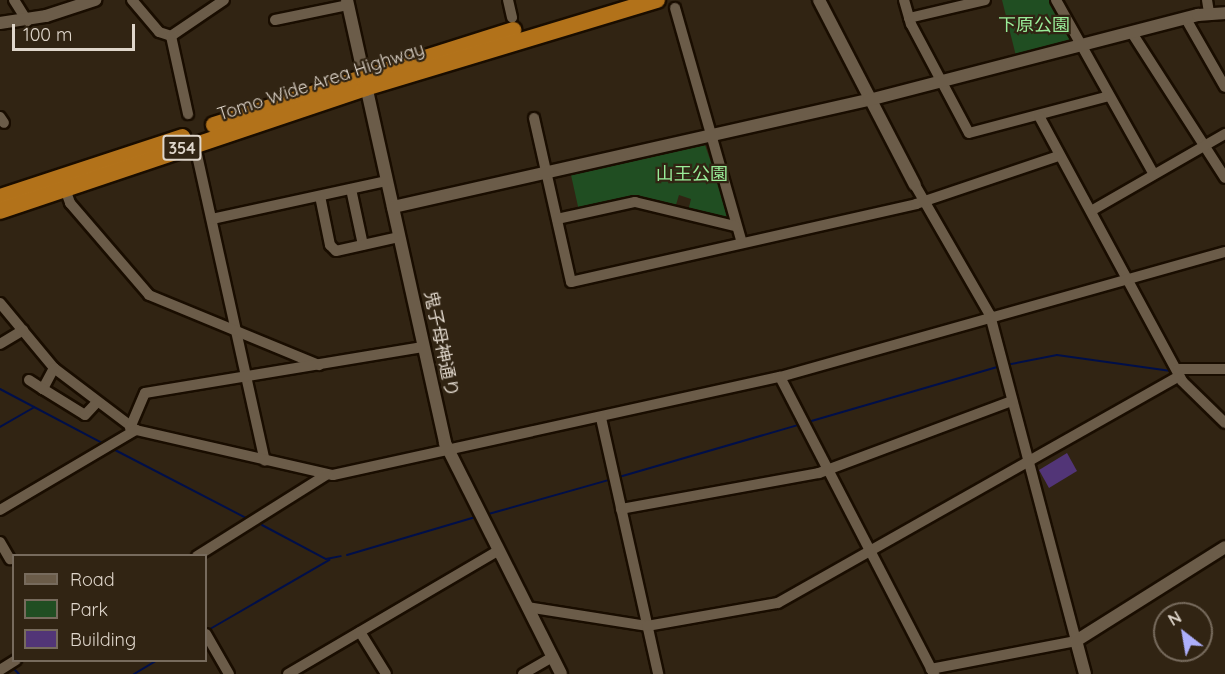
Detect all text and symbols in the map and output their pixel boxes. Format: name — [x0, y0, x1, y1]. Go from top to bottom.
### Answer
scale bar — [15, 12, 138, 50]
park label: 下原公園 — [998, 14, 1070, 36]
text: 100 m — [23, 23, 72, 46]
street label: Tomo Wide Area Highway — [215, 38, 427, 126]
road number: 354 — [161, 135, 203, 161]
park label: 山王公園 — [656, 163, 728, 185]
street label: 鬼子母神通り — [419, 289, 463, 399]
legend — [12, 554, 207, 662]
text: Road — [70, 568, 115, 591]
text: Park — [70, 598, 108, 621]
north arrow — [1153, 602, 1213, 662]
text: N — [1165, 607, 1185, 630]
text: Building — [70, 628, 136, 651]

